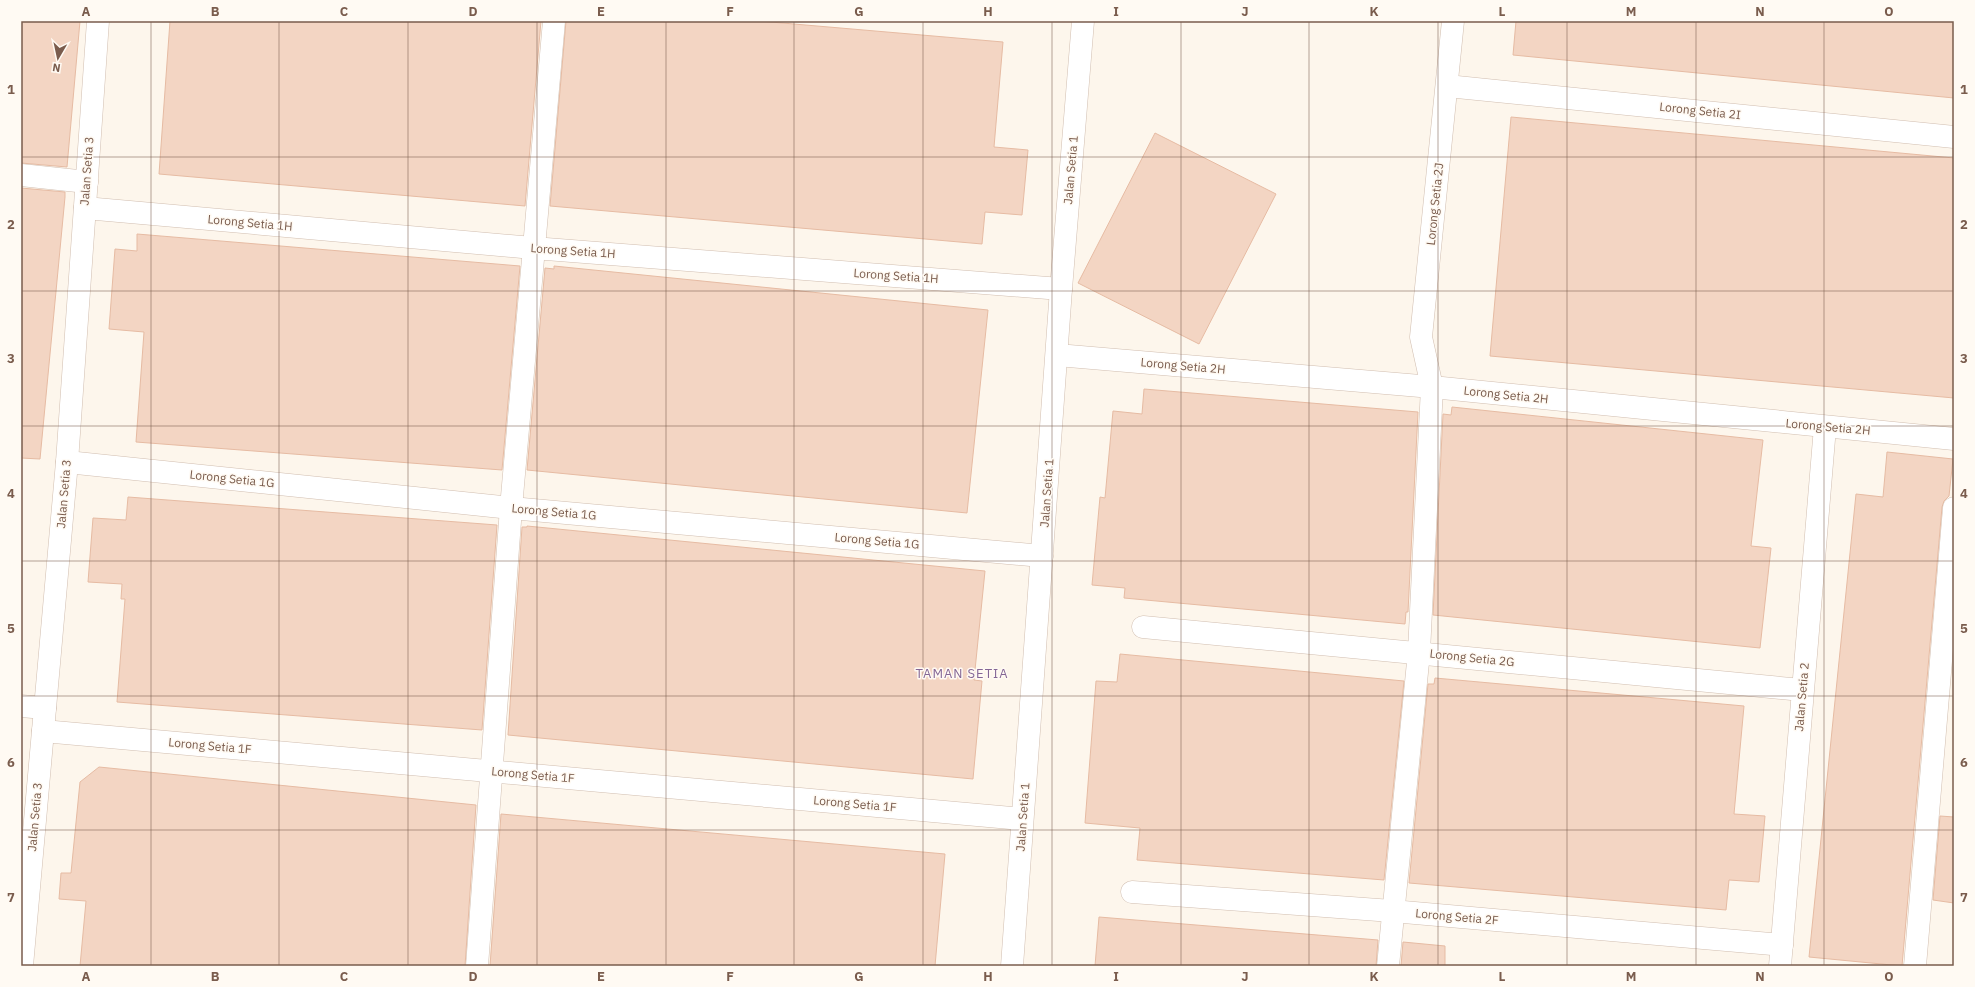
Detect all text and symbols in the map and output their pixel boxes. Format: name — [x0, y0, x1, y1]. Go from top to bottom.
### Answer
text: A — [82, 3, 91, 20]
text: B — [211, 3, 220, 20]
text: C — [340, 3, 349, 20]
text: D — [468, 3, 478, 20]
text: E — [597, 3, 605, 20]
text: F — [726, 3, 734, 20]
text: G — [854, 3, 864, 20]
text: H — [983, 3, 993, 20]
text: I — [1113, 3, 1119, 20]
text: J — [1241, 3, 1249, 20]
text: K — [1369, 3, 1379, 20]
text: L — [1499, 3, 1506, 20]
text: M — [1626, 3, 1636, 20]
text: N — [1755, 3, 1765, 20]
text: O — [1884, 3, 1894, 20]
north arrow — [38, 38, 78, 78]
text: N — [51, 60, 61, 75]
text: 1 — [7, 81, 15, 98]
text: 1 — [1960, 81, 1968, 98]
street label: Lorong Setia 2I — [1659, 99, 1742, 122]
street label: Jalan Setia 1 — [1060, 135, 1081, 205]
street label: Jalan Setia 3 — [77, 136, 96, 206]
street label: Lorong Setia 2J — [1423, 162, 1446, 246]
street label: Lorong Setia 1H — [207, 211, 293, 234]
text: 2 — [7, 216, 15, 233]
text: 2 — [1960, 216, 1968, 233]
street label: Lorong Setia 1H — [530, 240, 616, 261]
street label: Lorong Setia 1H — [853, 265, 939, 286]
text: 3 — [7, 350, 15, 367]
text: 3 — [1960, 350, 1968, 367]
street label: Lorong Setia 2H — [1140, 354, 1226, 377]
street label: Lorong Setia 2H — [1463, 383, 1549, 406]
street label: Lorong Setia 2H — [1785, 415, 1871, 438]
street label: Jalan Setia 1 — [1037, 458, 1056, 528]
street label: Jalan Setia 3 — [53, 459, 74, 529]
street label: Lorong Setia 1G — [189, 467, 275, 490]
text: 4 — [7, 485, 15, 502]
text: 4 — [1960, 485, 1968, 502]
street label: Lorong Setia 1G — [511, 500, 597, 523]
street label: Lorong Setia 1G — [834, 529, 920, 552]
text: 5 — [7, 620, 15, 637]
text: 5 — [1960, 620, 1968, 637]
street label: Lorong Setia 2G — [1429, 646, 1515, 669]
street label: Jalan Setia 2 — [1791, 662, 1812, 732]
district label: TAMAN SETIA — [915, 665, 1009, 682]
street label: Lorong Setia 1F — [168, 734, 253, 757]
text: 6 — [7, 754, 15, 771]
text: 6 — [1960, 754, 1968, 771]
street label: Lorong Setia 1F — [491, 763, 576, 786]
street label: Jalan Setia 3 — [24, 782, 45, 852]
street label: Jalan Setia 1 — [1013, 782, 1032, 852]
street label: Lorong Setia 1F — [813, 792, 898, 815]
text: 7 — [7, 889, 15, 906]
text: 7 — [1960, 889, 1968, 906]
street label: Lorong Setia 2F — [1415, 905, 1500, 928]
text: A — [82, 968, 91, 985]
text: B — [211, 968, 220, 985]
text: C — [340, 968, 349, 985]
text: D — [468, 968, 478, 985]
text: E — [597, 968, 605, 985]
text: F — [726, 968, 734, 985]
text: G — [854, 968, 864, 985]
text: H — [983, 968, 993, 985]
text: I — [1113, 968, 1119, 985]
text: J — [1241, 968, 1249, 985]
text: K — [1369, 968, 1379, 985]
text: L — [1499, 968, 1506, 985]
text: M — [1626, 968, 1636, 985]
text: N — [1755, 968, 1765, 985]
text: O — [1884, 968, 1894, 985]

